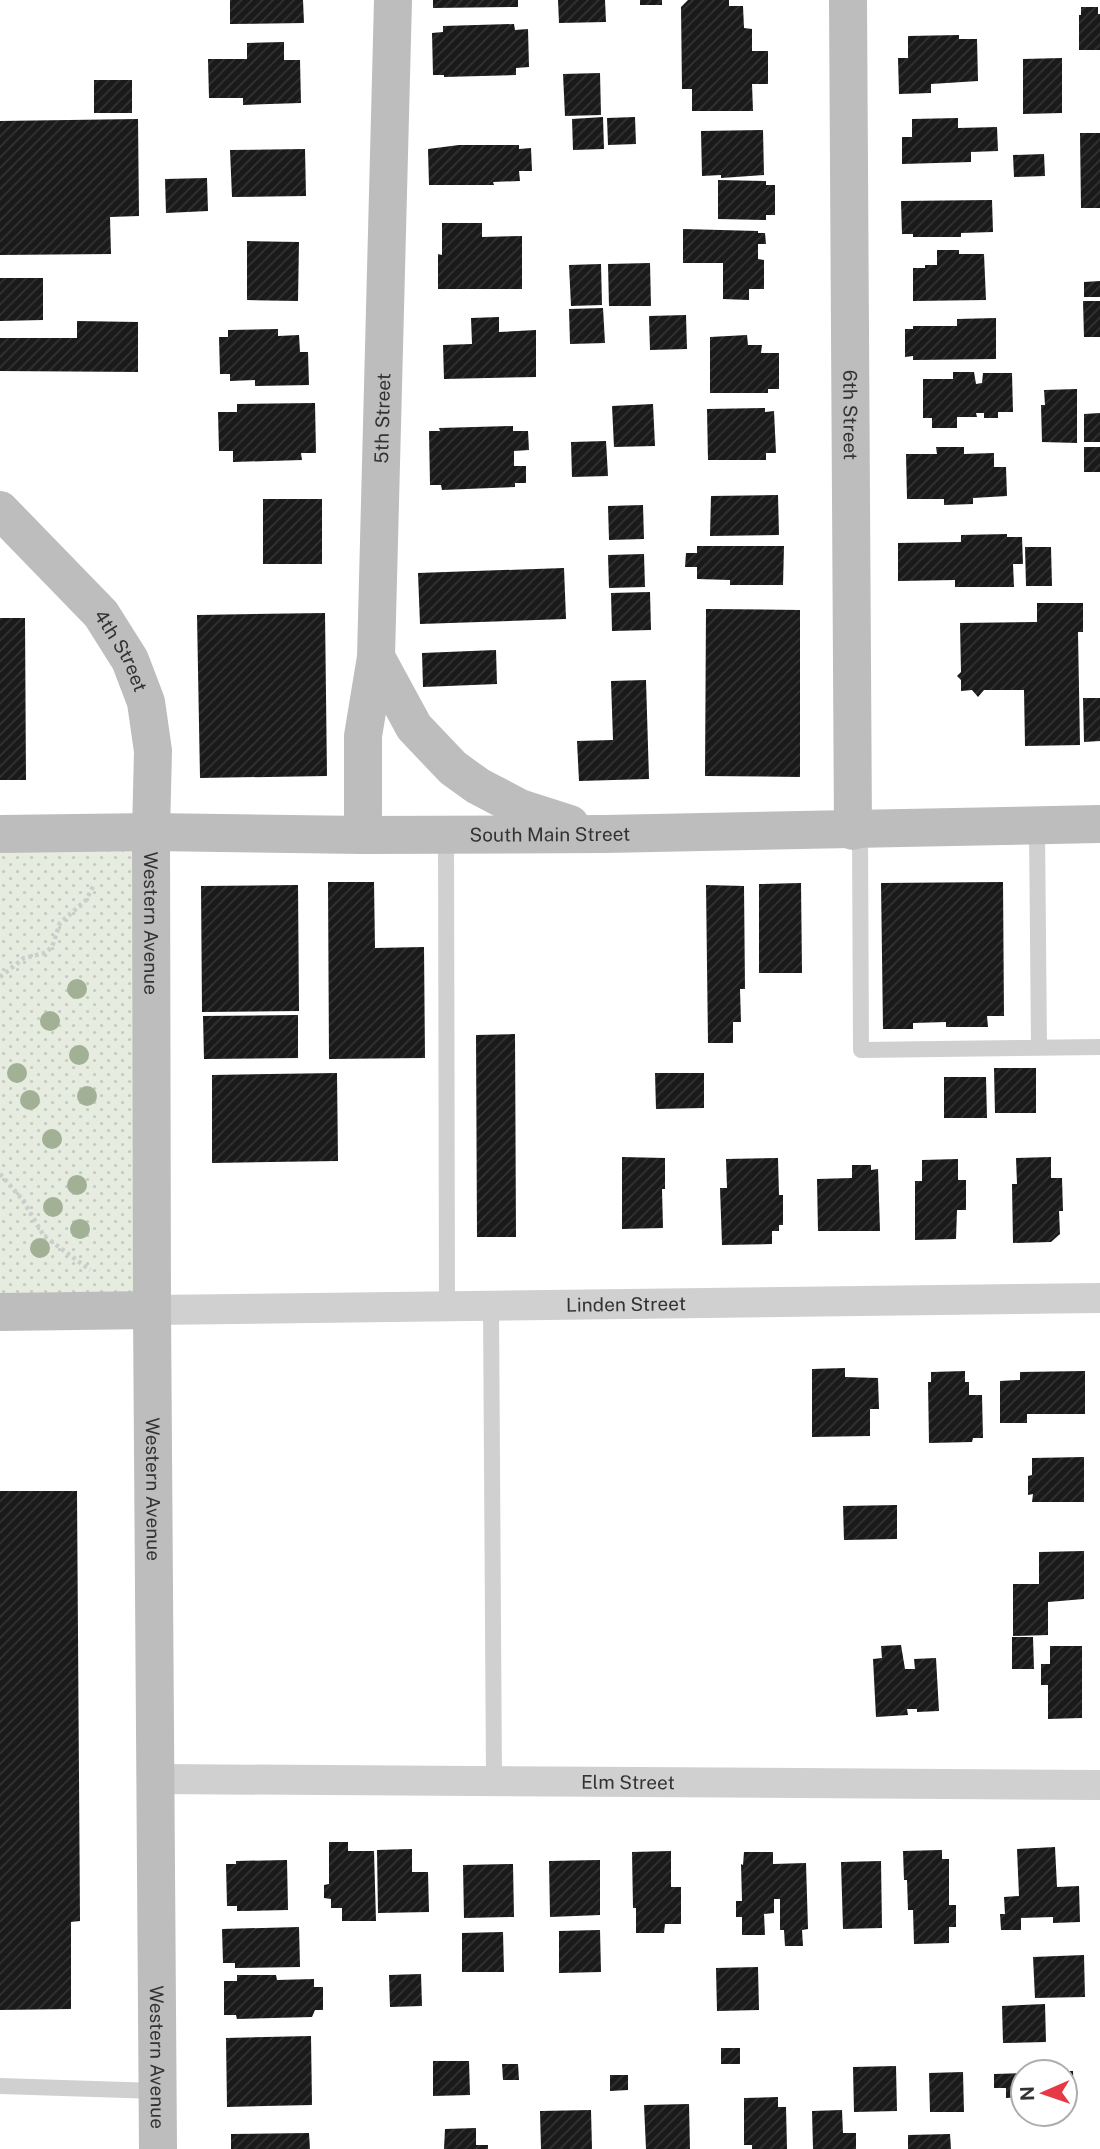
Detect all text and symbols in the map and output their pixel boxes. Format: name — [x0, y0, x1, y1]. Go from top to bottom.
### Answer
street label: 6th Street — [839, 370, 862, 460]
street label: 5th Street — [370, 373, 394, 464]
street label: 4th Street — [90, 605, 152, 695]
street label: South Main Street — [470, 822, 631, 846]
street label: Western Avenue — [140, 851, 162, 995]
street label: Linden Street — [566, 1292, 686, 1316]
street label: Western Avenue — [142, 1417, 165, 1561]
street label: Elm Street — [581, 1771, 675, 1793]
street label: Western Avenue — [146, 1985, 169, 2129]
north arrow — [1009, 2058, 1079, 2128]
text: N — [1016, 2086, 1038, 2101]

